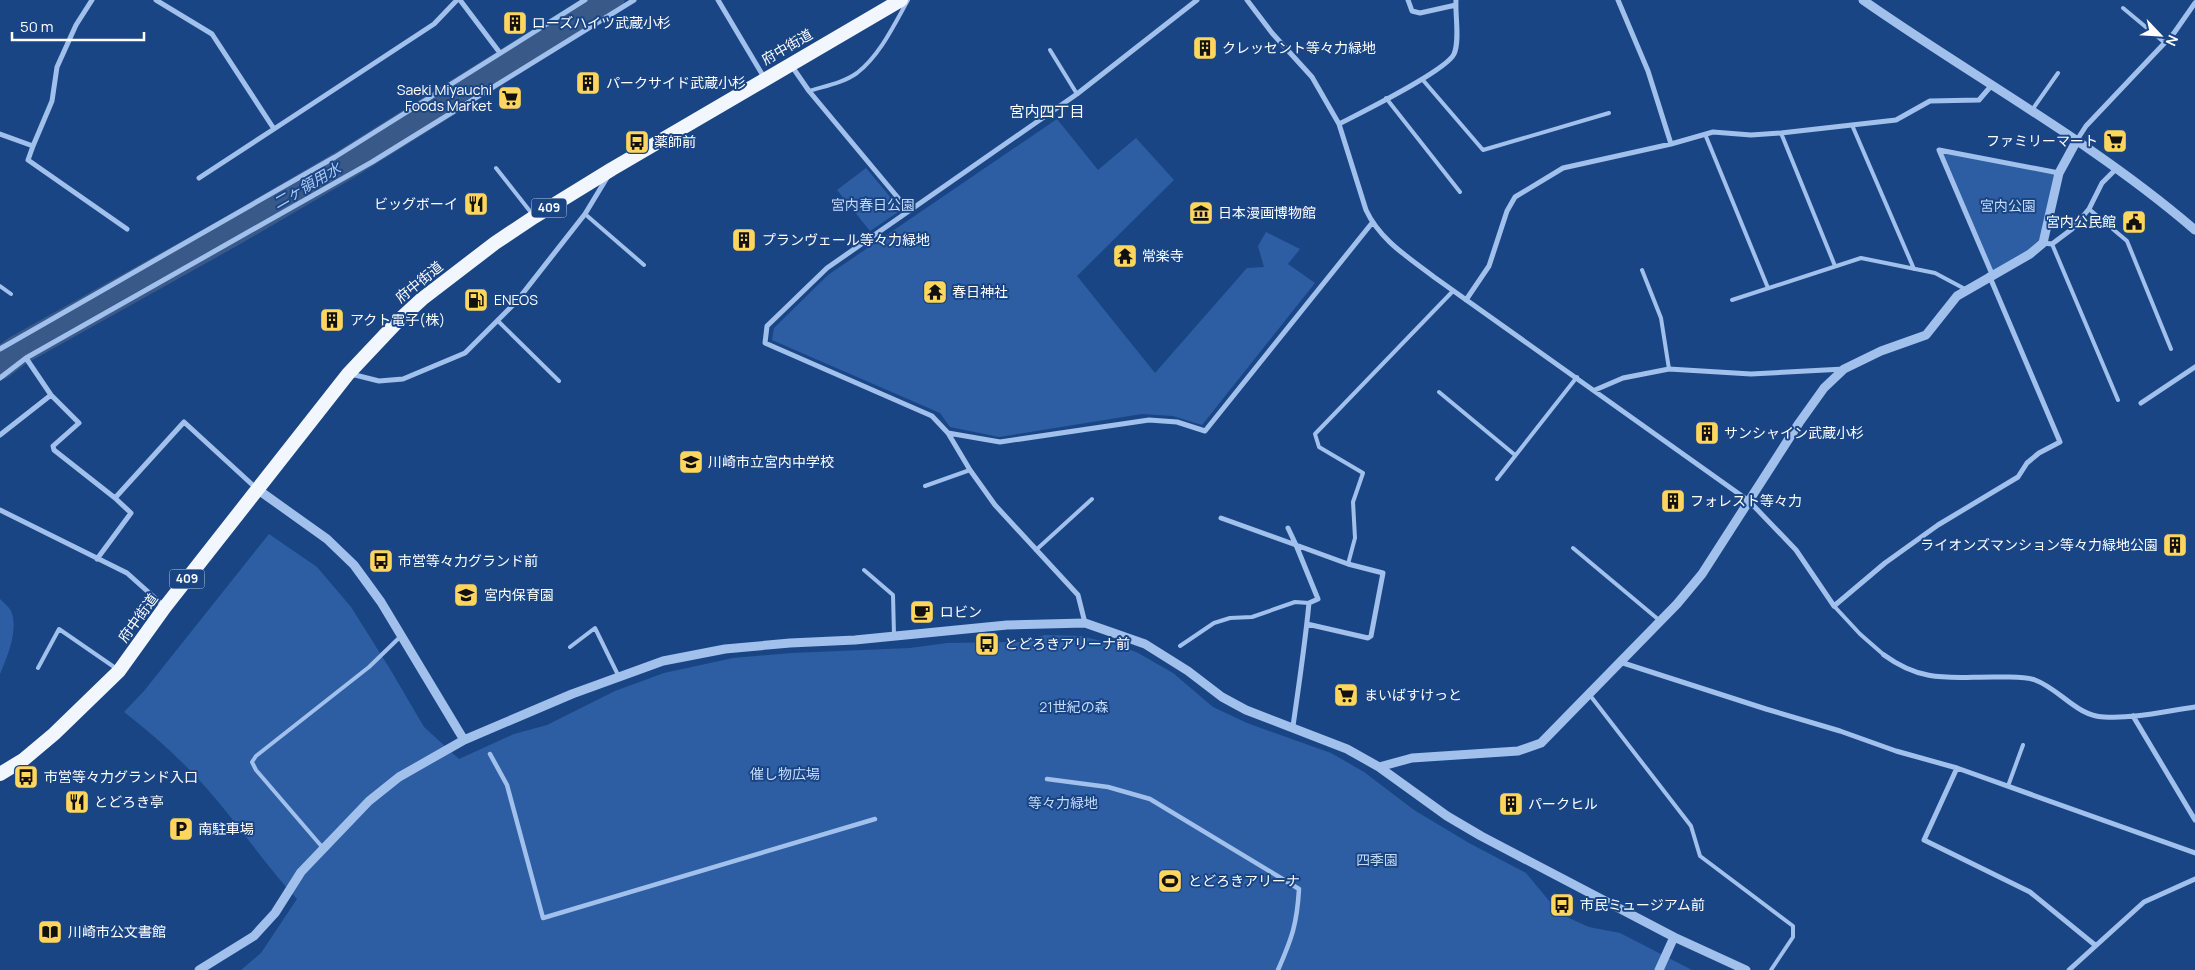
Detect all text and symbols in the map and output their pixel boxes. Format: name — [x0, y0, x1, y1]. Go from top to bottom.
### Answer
scale bar — [12, 10, 145, 42]
building icon: ローズハイツ武蔵小杉 — [502, 10, 528, 36]
north arrow — [2135, 10, 2185, 60]
place label: ローズハイツ武蔵小杉 — [532, 13, 671, 32]
text: 50 m — [20, 16, 54, 37]
street label: 府中街道 — [758, 24, 816, 69]
text: N — [2161, 32, 2183, 49]
building icon: クレッセント等々力緑地 — [1192, 35, 1218, 61]
place label: クレッセント等々力緑地 — [1222, 38, 1376, 57]
building icon: パークサイド武蔵小杉 — [575, 70, 601, 96]
place label: パークサイド武蔵小杉 — [606, 73, 746, 92]
place label: Saeki Miyauchi Foods Market — [397, 80, 492, 115]
supermarket icon: Saeki Miyauchi Foods Market — [497, 85, 523, 111]
district label: 宮内四丁目 — [1009, 101, 1085, 122]
supermarket icon: ファミリーマート — [2102, 128, 2128, 154]
bus stop icon: 薬師前 — [624, 129, 650, 155]
place label: ファミリーマート — [1986, 131, 2098, 150]
place label: 薬師前 — [654, 132, 696, 151]
water label: 二ヶ領用水 — [269, 157, 346, 213]
restaurant icon: ビッグボーイ — [463, 191, 489, 217]
place label: ビッグボーイ — [374, 194, 458, 213]
park label: 宮内春日公園 — [831, 195, 915, 214]
park label: 宮内公園 — [1980, 196, 2036, 215]
road number: 409 — [532, 198, 566, 218]
museum icon: 日本漫画博物館 — [1188, 200, 1214, 226]
place label: 日本漫画博物館 — [1218, 203, 1316, 222]
public building icon: 宮内公民館 — [2121, 209, 2147, 235]
place label: 宮内公民館 — [2046, 212, 2116, 231]
building icon: プランヴェール等々力緑地 — [731, 227, 757, 253]
place label: プランヴェール等々力緑地 — [762, 230, 930, 249]
temple icon: 常楽寺 — [1112, 243, 1138, 269]
place label: 常楽寺 — [1142, 246, 1184, 265]
street label: 府中街道 — [391, 257, 446, 307]
temple icon: 春日神社 — [922, 279, 948, 305]
place label: 春日神社 — [952, 282, 1008, 301]
fuel station icon: ENEOS — [463, 287, 489, 313]
place label: ENEOS — [494, 290, 538, 309]
building icon: アクト電子(株) — [319, 307, 345, 333]
place label: アクト電子(株) — [350, 310, 445, 329]
building icon: サンシャイン武蔵小杉 — [1694, 420, 1720, 446]
place label: サンシャイン武蔵小杉 — [1724, 423, 1864, 442]
school or university icon: 川崎市立宮内中学校 — [678, 449, 704, 475]
place label: 川崎市立宮内中学校 — [708, 452, 834, 471]
building icon: フォレスト等々力 — [1660, 488, 1686, 514]
place label: フォレスト等々力 — [1690, 491, 1802, 510]
building icon: ライオンズマンション等々力緑地公園 — [2162, 532, 2188, 558]
place label: ライオンズマンション等々力緑地公園 — [1920, 535, 2158, 554]
bus stop icon: 市営等々力グランド前 — [368, 548, 394, 574]
place label: 市営等々力グランド前 — [398, 551, 538, 570]
road number: 409 — [170, 570, 204, 588]
school or university icon: 宮内保育園 — [453, 582, 479, 608]
place label: 宮内保育園 — [484, 585, 554, 604]
street label: 府中街道 — [113, 589, 162, 646]
cafe icon: ロビン — [909, 599, 935, 625]
place label: ロビン — [940, 602, 982, 621]
bus stop icon: とどろきアリーナ前 — [974, 631, 1000, 657]
place label: とどろきアリーナ前 — [1004, 634, 1130, 653]
supermarket icon: まいばすけっと — [1333, 682, 1359, 708]
place label: まいばすけっと — [1364, 685, 1462, 704]
park label: 21世紀の森 — [1039, 697, 1109, 716]
bus stop icon: 市営等々力グランド入口 — [13, 764, 39, 790]
park label: 催し物広場 — [750, 764, 820, 783]
place label: 市営等々力グランド入口 — [44, 767, 198, 786]
restaurant icon: とどろき亭 — [64, 789, 90, 815]
building icon: パークヒル — [1498, 791, 1524, 817]
place label: とどろき亭 — [94, 792, 164, 811]
park label: 等々力緑地 — [1028, 793, 1098, 812]
place label: パークヒル — [1528, 794, 1598, 813]
parking icon: 南駐車場 — [168, 816, 194, 842]
place label: 南駐車場 — [198, 819, 254, 838]
park label: 四季園 — [1356, 850, 1398, 869]
sports icon: とどろきアリーナ — [1157, 868, 1183, 894]
place label: とどろきアリーナ — [1188, 871, 1300, 890]
bus stop icon: 市民ミュージアム前 — [1549, 892, 1575, 918]
place label: 市民ミュージアム前 — [1580, 895, 1705, 914]
library icon: 川崎市公文書館 — [37, 919, 63, 945]
place label: 川崎市公文書館 — [68, 922, 166, 941]

